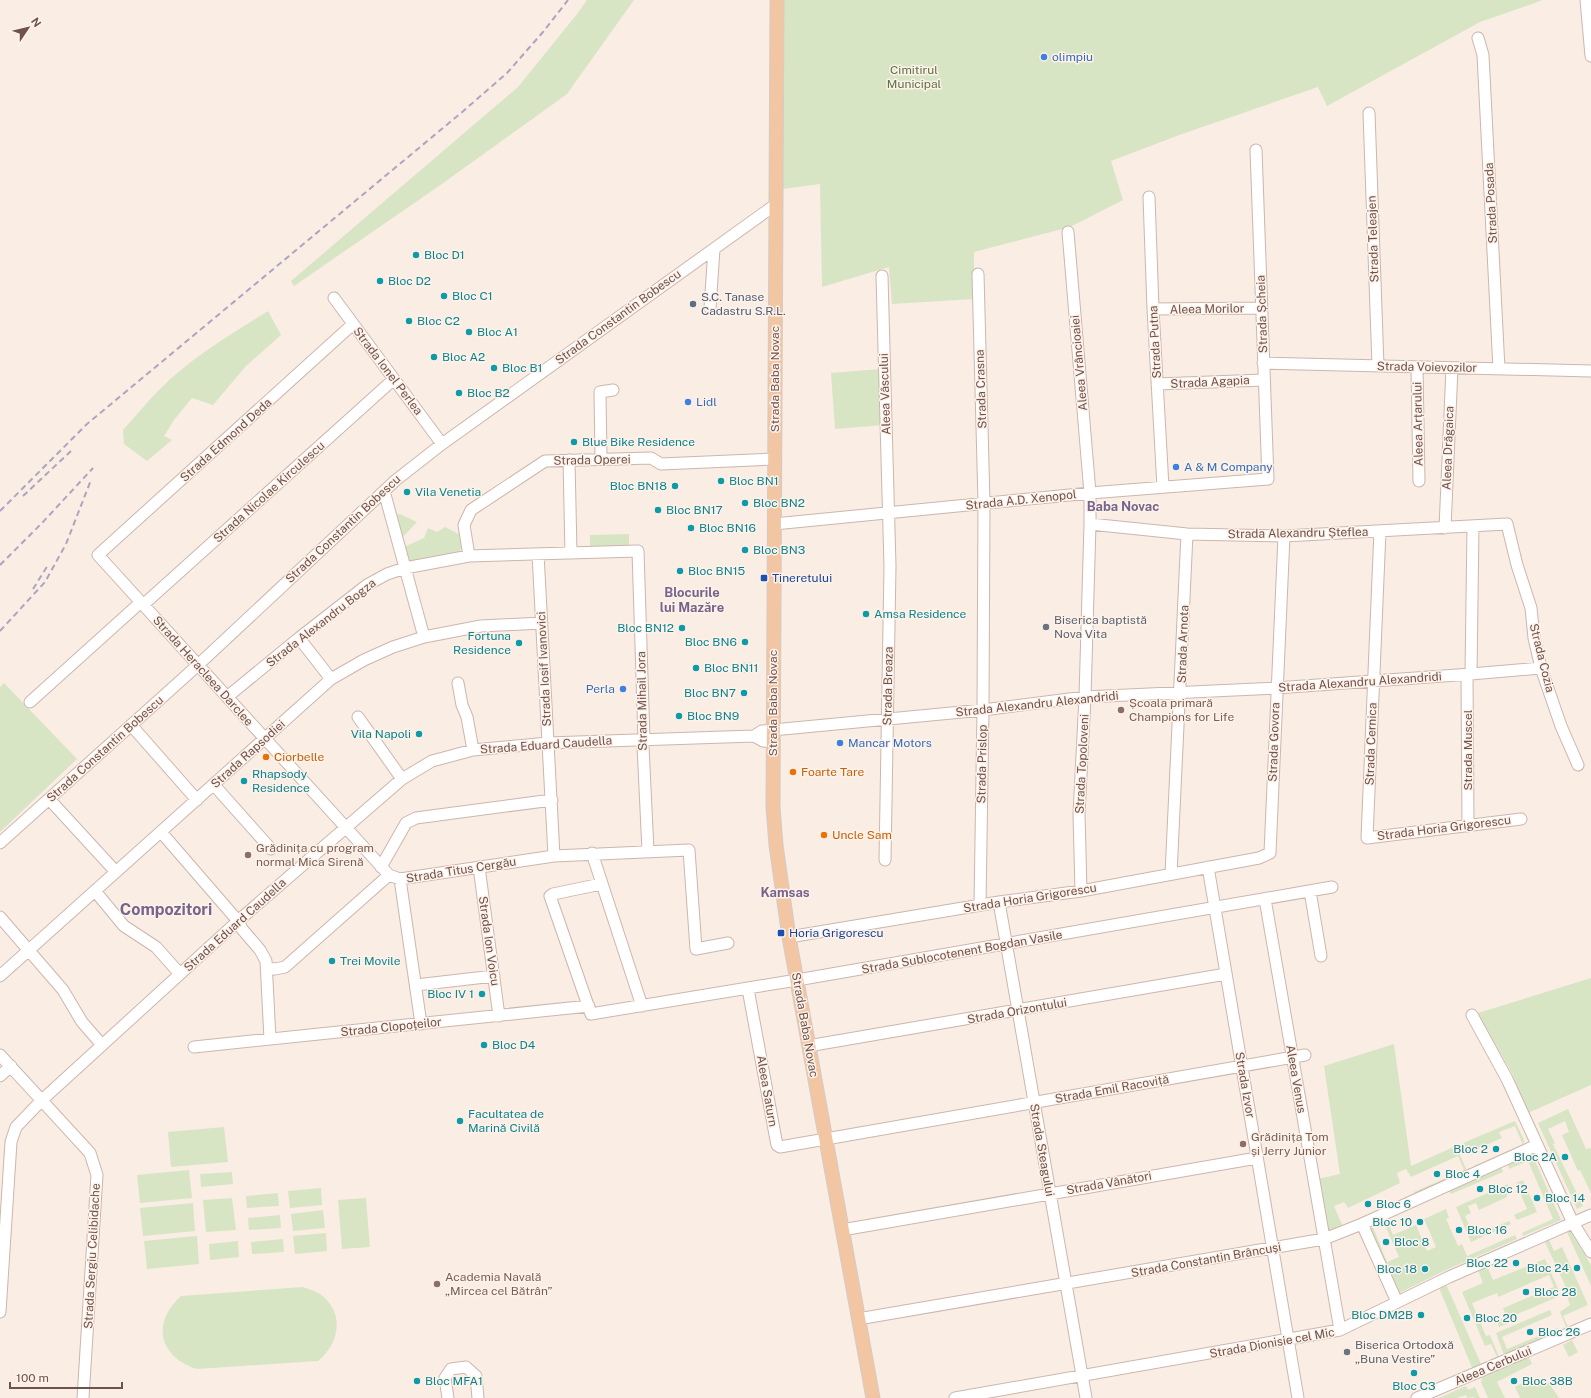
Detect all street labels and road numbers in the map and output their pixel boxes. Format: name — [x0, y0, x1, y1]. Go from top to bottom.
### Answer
street label: Strada Posada — [1482, 162, 1500, 244]
street label: Strada Teleajen — [1364, 195, 1382, 283]
street label: Strada Constantin Bobescu — [552, 267, 684, 367]
street label: Strada Șcheia — [1254, 275, 1270, 353]
street label: Aleea Morilor — [1169, 301, 1245, 317]
street label: Strada Putna — [1146, 305, 1164, 379]
street label: Aleea Vrâncioaiei — [1068, 314, 1090, 412]
street label: Strada Ionel Perlea — [350, 324, 426, 418]
street label: Strada Baba Novac — [768, 326, 782, 432]
street label: Strada Crasna — [973, 349, 989, 429]
street label: Aleea Vâscului — [877, 353, 893, 435]
street label: Strada Voievozilor — [1377, 359, 1478, 375]
street label: Strada Agapia — [1170, 373, 1250, 391]
street label: Aleea Arțarului — [1410, 382, 1426, 466]
street label: Strada Edmond Deda — [177, 395, 275, 485]
street label: Aleea Drăgaica — [1440, 406, 1456, 490]
street label: Strada Nicolae Kirculescu — [211, 438, 327, 546]
street label: Strada Operei — [553, 452, 631, 468]
street label: Strada Constantin Bobescu — [283, 472, 403, 586]
street label: Strada A.D. Xenopol — [965, 487, 1077, 513]
street label: Strada Alexandru Șteflea — [1228, 525, 1368, 541]
street label: Strada Alexandru Bogza — [263, 576, 379, 670]
street label: Strada Arnota — [1175, 605, 1191, 683]
street label: Strada Iosif Ivanovici — [534, 611, 554, 727]
street label: Strada Heracleea Darclee — [150, 613, 256, 729]
street label: Strada Cozia — [1527, 622, 1557, 694]
street label: Strada Breaza — [880, 647, 896, 725]
street label: Strada Baba Novac — [766, 650, 780, 756]
street label: Strada Mihail Jora — [634, 651, 650, 751]
street label: Strada Alexandru Alexandridi — [1278, 669, 1442, 695]
street label: Strada Alexandru Alexandridi — [955, 688, 1119, 720]
street label: Strada Constantin Bobescu — [44, 693, 166, 805]
street label: Strada Govora — [1266, 702, 1282, 782]
street label: Strada Cernica — [1363, 702, 1379, 786]
street label: Strada Muscel — [1461, 709, 1475, 790]
street label: Strada Topoloveni — [1072, 714, 1092, 814]
street label: Strada Rapsodiei — [208, 717, 288, 791]
street label: Strada Prislop — [974, 724, 990, 804]
street label: Strada Eduard Caudella — [479, 733, 613, 757]
street label: Strada Horia Grigorescu — [1376, 813, 1512, 843]
street label: Strada Titus Cergău — [405, 854, 517, 886]
street label: Strada Eduard Caudella — [181, 875, 289, 975]
street label: Strada Horia Grigorescu — [962, 881, 1098, 915]
street label: Strada Ion Voicu — [476, 895, 502, 987]
street label: Strada Sublocotenent Bogdan Vasile — [860, 927, 1064, 977]
street label: Strada Baba Novac — [789, 971, 821, 1079]
street label: Strada Orizontului — [966, 995, 1068, 1027]
street label: Strada Clopoțeilor — [340, 1015, 443, 1039]
street label: Aleea Venus — [1283, 1044, 1309, 1114]
street label: Strada Izvor — [1232, 1051, 1258, 1119]
street label: Aleea Saturn — [754, 1054, 780, 1128]
street label: Strada Emil Racoviță — [1054, 1072, 1170, 1106]
street label: Strada Steagului — [1027, 1103, 1057, 1197]
street label: Strada Vânători — [1065, 1169, 1153, 1197]
street label: Strada Sergiu Celibidache — [81, 1183, 103, 1329]
street label: Strada Constantin Brâncuși — [1130, 1240, 1282, 1280]
street label: Strada Dionisie cel Mic — [1208, 1325, 1336, 1361]
street label: Aleea Cerbului — [1452, 1343, 1534, 1389]

